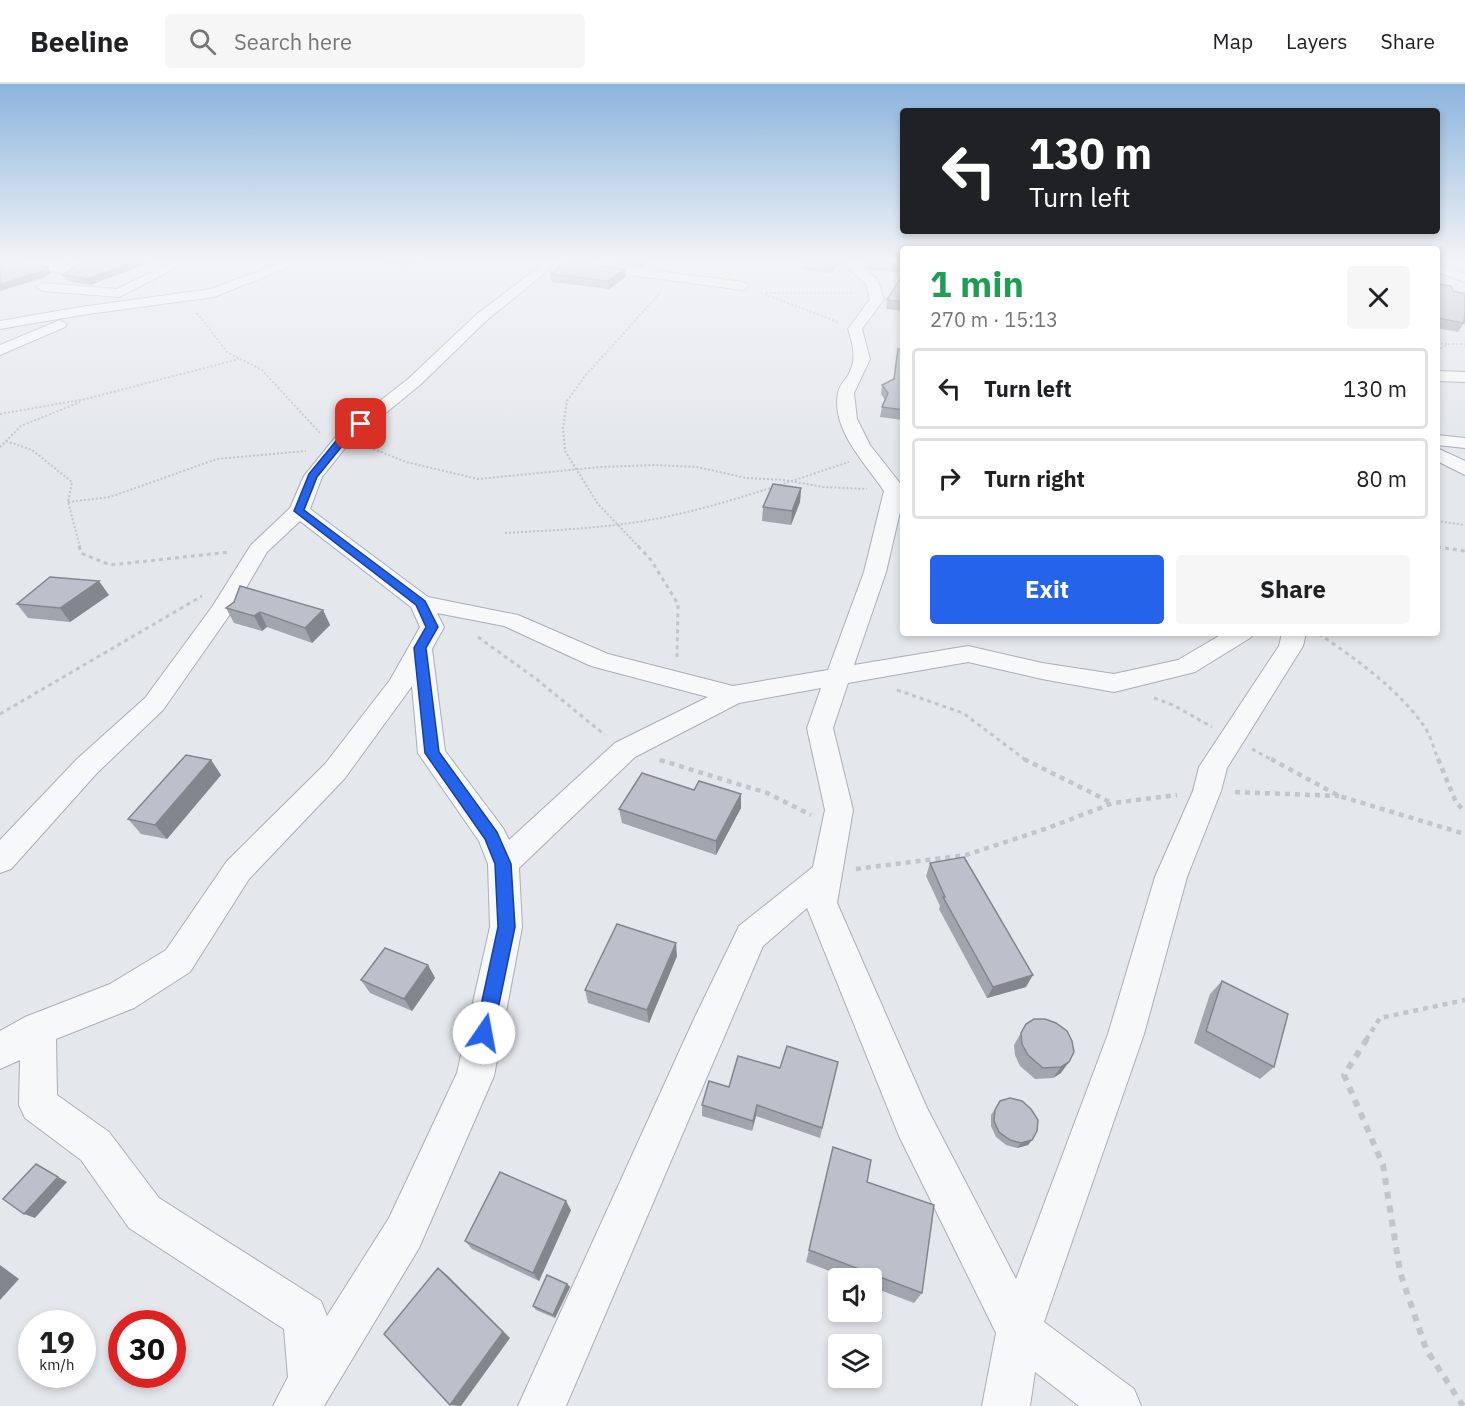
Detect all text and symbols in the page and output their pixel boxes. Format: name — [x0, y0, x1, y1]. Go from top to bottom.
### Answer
search box — [165, 14, 585, 68]
text: Beeline — [30, 23, 129, 60]
icon: search — [186, 25, 219, 58]
text: Search here — [234, 27, 352, 56]
text: Map — [1213, 27, 1253, 55]
text: Layers — [1286, 27, 1348, 55]
text: Share — [1381, 27, 1435, 55]
text: 130 m — [1029, 126, 1152, 181]
icon: left — [930, 132, 1008, 210]
text: Turn left — [1029, 179, 1130, 214]
text: 1 min — [930, 260, 1024, 307]
button: close — [1347, 266, 1410, 329]
text: 270 m · 15:13 — [930, 306, 1058, 333]
icon: left — [933, 372, 966, 405]
text: Turn left — [984, 374, 1072, 403]
text: 130 m — [1343, 374, 1407, 403]
pin — [335, 398, 386, 449]
icon: arrive — [344, 407, 377, 440]
icon: right — [933, 462, 966, 495]
text: Turn right — [984, 464, 1085, 493]
text: 80 m — [1356, 464, 1407, 493]
button: Exit — [930, 555, 1164, 624]
button: Share — [1176, 555, 1410, 624]
position arrow — [452, 1001, 516, 1065]
map controls — [828, 1268, 882, 1388]
button: sound — [828, 1268, 882, 1322]
speed limit sign: 30 — [108, 1310, 186, 1388]
text: 19 — [39, 1322, 75, 1361]
button: layers — [828, 1334, 882, 1388]
text: km/h — [39, 1355, 75, 1374]

